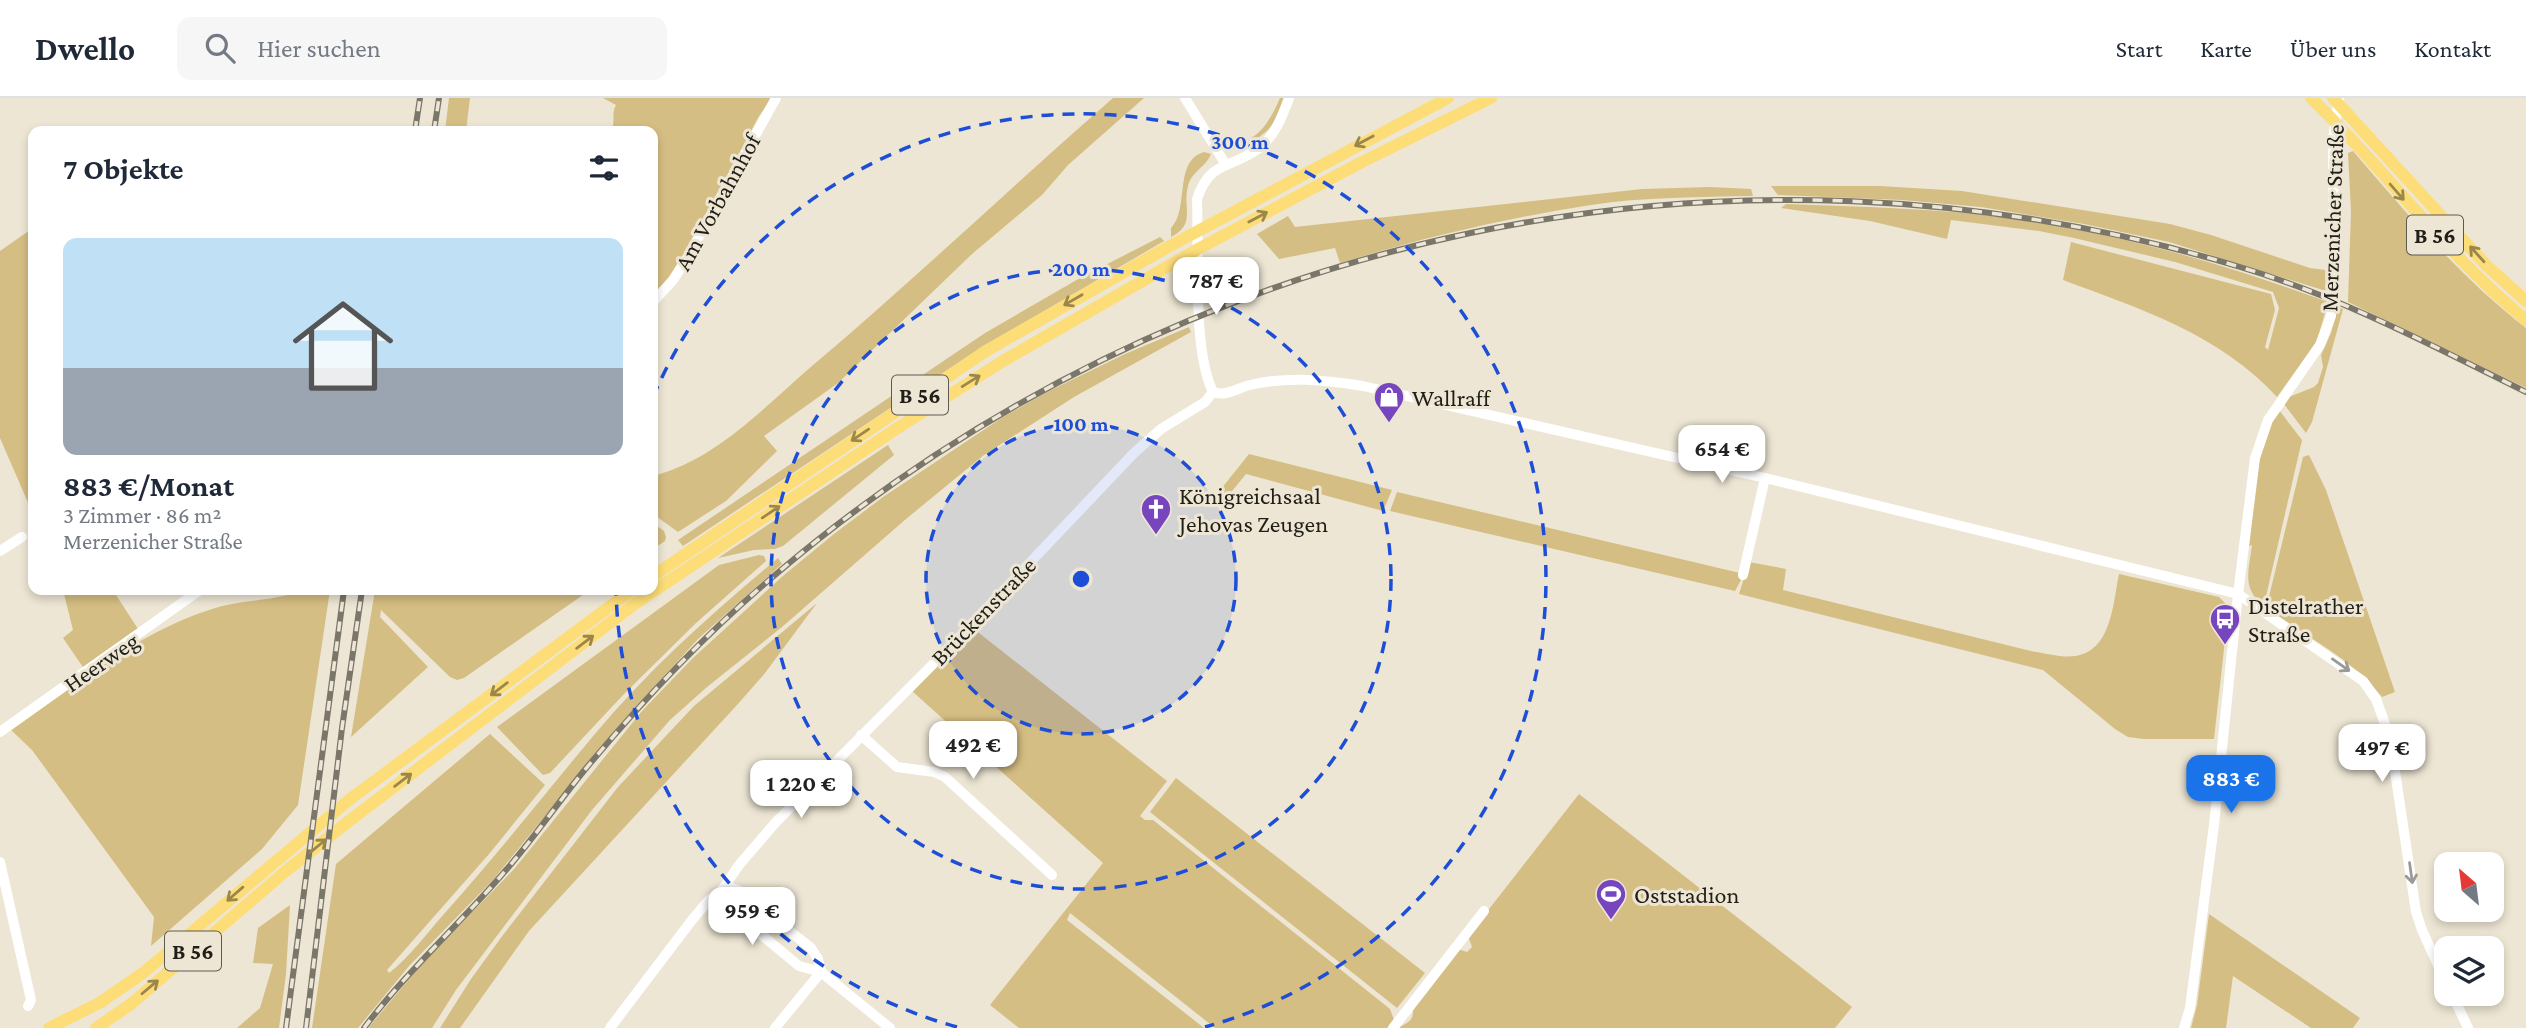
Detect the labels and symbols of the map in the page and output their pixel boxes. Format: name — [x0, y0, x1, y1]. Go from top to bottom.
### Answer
street label: Merzenicher Straße — [2315, 124, 2349, 312]
street label: Am Vorbahnhof — [668, 128, 766, 275]
text: 300 m — [1211, 130, 1269, 154]
one-way arrow — [1354, 135, 1375, 149]
one-way arrow — [2389, 183, 2405, 201]
one-way arrow — [1247, 209, 1268, 223]
road number: B 56 — [2407, 216, 2463, 254]
one-way arrow — [2468, 246, 2485, 263]
text: 200 m — [1052, 257, 1110, 281]
pin: 787 € — [1167, 258, 1265, 317]
one-way arrow — [1064, 293, 1084, 307]
one-way arrow — [960, 374, 980, 388]
road number: B 56 — [892, 376, 948, 414]
shop icon: Wallraff — [1372, 380, 1406, 424]
place label: Wallraff — [1412, 384, 1492, 411]
text: 100 m — [1053, 412, 1109, 436]
pin: 654 € — [1673, 426, 1771, 485]
one-way arrow — [851, 428, 871, 442]
place label: Königreichsaal Jehovas Zeugen — [1177, 482, 1328, 537]
church icon: Königreichsaal Jehovas Zeugen — [1139, 492, 1173, 536]
one-way arrow — [761, 505, 780, 520]
street label: Brückenstraße — [925, 551, 1041, 671]
centre of rings — [1069, 567, 1093, 591]
place label: Distelrather Straße — [2248, 592, 2364, 647]
bus stop icon: Distelrather Straße — [2208, 602, 2242, 646]
street label: Heerweg — [58, 626, 144, 697]
one-way arrow — [575, 635, 594, 650]
one-way arrow — [2331, 658, 2350, 672]
one-way arrow — [490, 681, 508, 696]
pin: 492 € — [924, 722, 1022, 781]
pin: 497 € — [2333, 724, 2431, 784]
pin: 883 € — [2182, 756, 2280, 815]
pin: 1 220 € — [736, 760, 866, 820]
one-way arrow — [394, 772, 412, 787]
one-way arrow — [308, 838, 327, 853]
north arrow — [2434, 852, 2504, 922]
one-way arrow — [2404, 861, 2417, 884]
sports icon: Oststadion — [1594, 877, 1628, 921]
place label: Oststadion — [1634, 881, 1739, 908]
one-way arrow — [227, 886, 245, 902]
pin: 959 € — [703, 888, 801, 947]
road number: B 56 — [165, 932, 221, 971]
one-way arrow — [141, 979, 159, 995]

